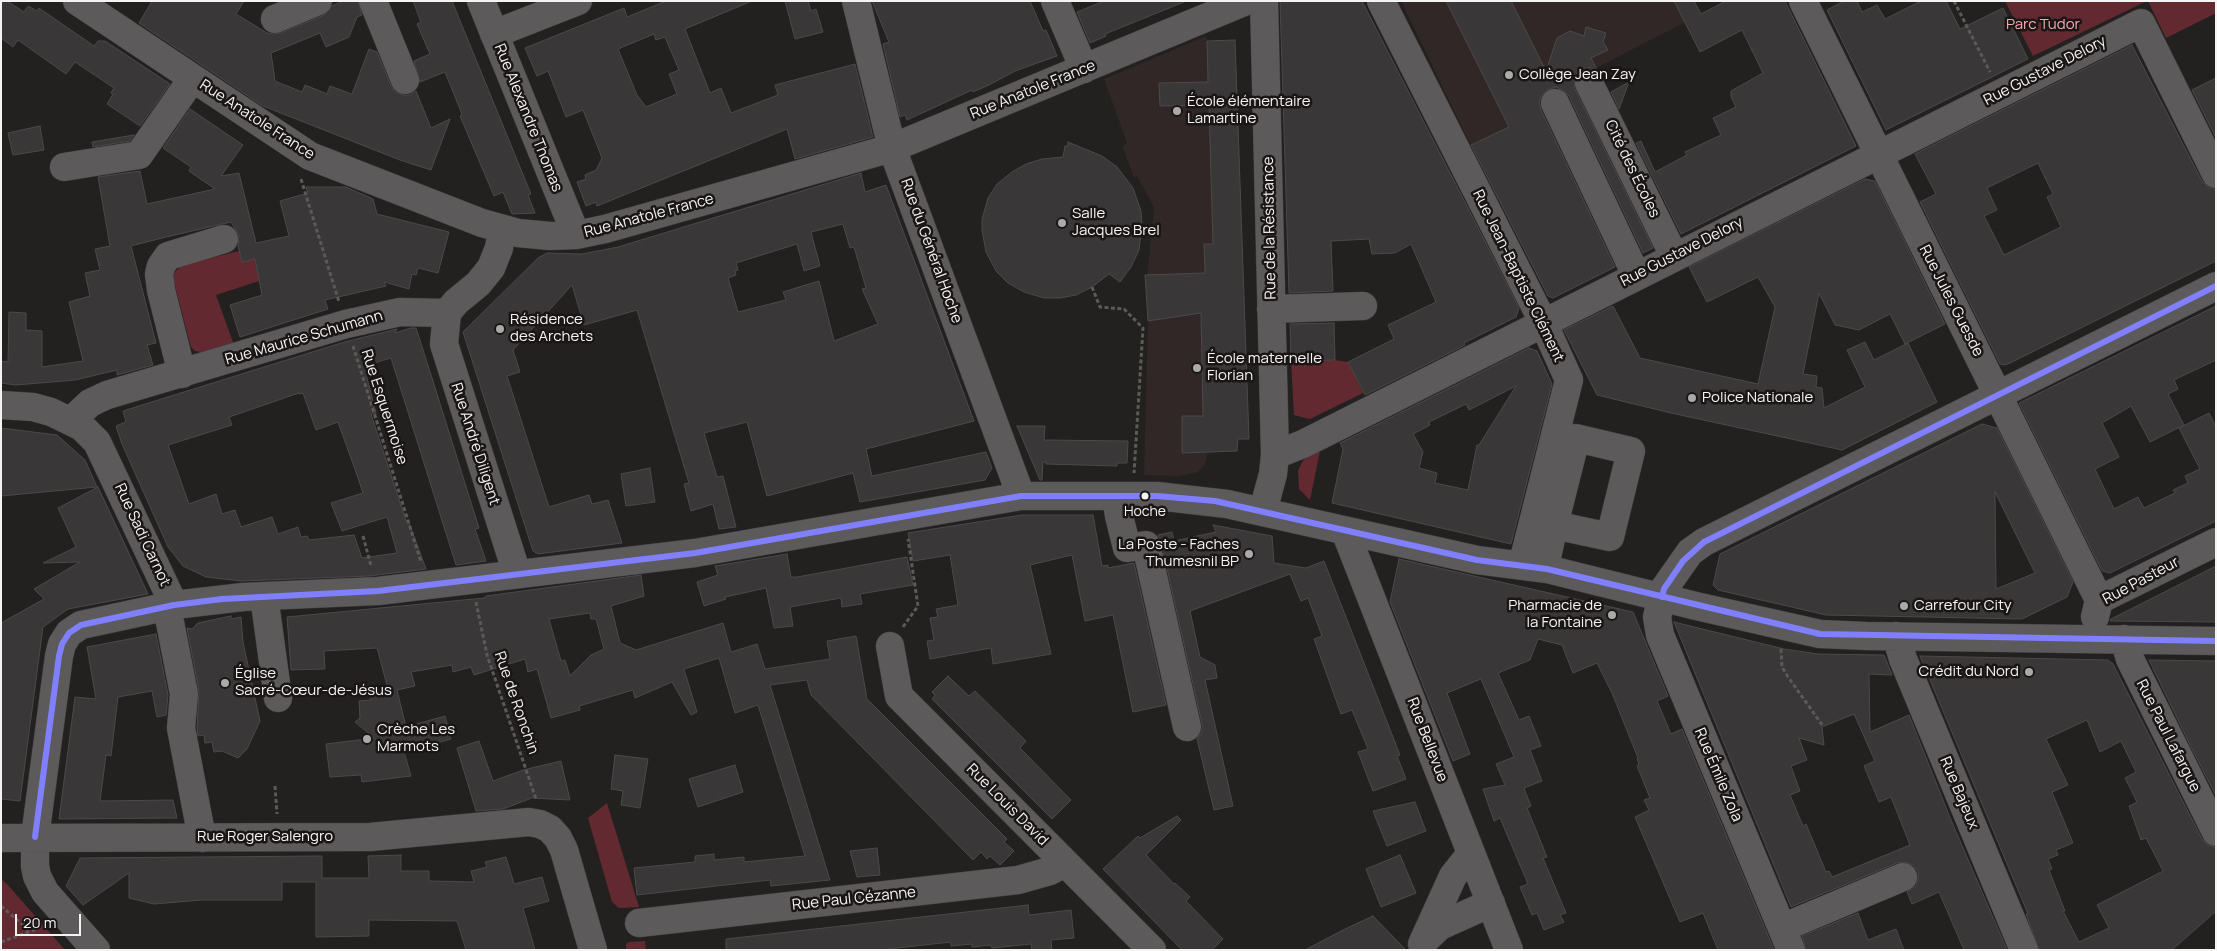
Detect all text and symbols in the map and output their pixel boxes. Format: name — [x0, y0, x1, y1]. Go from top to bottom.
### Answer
park label: Parc Tudor — [2006, 16, 2080, 34]
street label: Rue Gustave Delory — [1981, 32, 2109, 110]
street label: Rue Alexandre Thomas — [490, 41, 566, 195]
street label: Rue Anatole France — [968, 57, 1098, 123]
place label: Collège Jean Zay — [1519, 66, 1636, 84]
marker: Collège Jean Zay — [1503, 69, 1515, 81]
street label: Rue Anatole France — [196, 76, 318, 164]
place label: École élémentaire Lamartine — [1187, 93, 1311, 128]
marker: École élémentaire Lamartine — [1171, 105, 1183, 117]
street label: Cité des Écoles — [1601, 117, 1663, 221]
street label: Rue de la Résistance — [1260, 156, 1280, 300]
street label: Rue du Général Hoche — [896, 176, 966, 326]
street label: Rue Jean-Baptiste Clément — [1468, 187, 1568, 365]
street label: Rue Anatole France — [582, 190, 716, 242]
place label: Salle Jacques Brel — [1072, 205, 1160, 240]
street label: Rue Gustave Delory — [1618, 213, 1746, 291]
marker: Salle Jacques Brel — [1056, 217, 1068, 229]
street label: Rue Jules Guesde — [1915, 242, 1987, 360]
street label: Rue Maurice Schumann — [223, 307, 385, 369]
place label: Résidence des Archets — [510, 311, 593, 346]
marker: Résidence des Archets — [494, 323, 506, 335]
street label: Rue Esquermoise — [357, 347, 411, 467]
place label: École maternelle Florian — [1207, 350, 1322, 385]
marker: École maternelle Florian — [1191, 362, 1203, 374]
street label: Rue André Diligent — [447, 381, 503, 507]
place label: Police Nationale — [1702, 389, 1813, 407]
marker: Police Nationale — [1686, 392, 1698, 404]
street label: Rue Sadi Carnot — [110, 481, 174, 589]
marker: Hoche — [1140, 491, 1150, 501]
place label: Hoche — [1124, 504, 1166, 520]
place label: La Poste - Faches Thumesnil BP — [1118, 536, 1239, 571]
marker: La Poste - Faches Thumesnil BP — [1243, 548, 1255, 560]
street label: Rue Pasteur — [2100, 553, 2182, 609]
place label: Pharmacie de la Fontaine — [1508, 597, 1602, 632]
place label: Carrefour City — [1914, 597, 2012, 615]
marker: Carrefour City — [1898, 600, 1910, 612]
marker: Pharmacie de la Fontaine — [1606, 609, 1618, 621]
street label: Rue de Ronchin — [490, 649, 542, 757]
place label: Crédit du Nord — [1919, 663, 2019, 681]
place label: Église Sacré-Cœur-de-Jésus — [235, 665, 392, 700]
marker: Crédit du Nord — [2023, 666, 2035, 678]
marker: Église Sacré-Cœur-de-Jésus — [219, 677, 231, 689]
street label: Rue Paul Lafargue — [2132, 677, 2204, 795]
street label: Rue Bellevue — [1403, 695, 1451, 785]
place label: Crèche Les Marmots — [377, 721, 455, 756]
street label: Rue Émile Zola — [1690, 725, 1746, 825]
marker: Crèche Les Marmots — [361, 733, 373, 745]
street label: Rue Bajeux — [1936, 754, 1982, 832]
street label: Rue Louis David — [962, 760, 1052, 850]
street label: Rue Roger Salengro — [197, 828, 333, 846]
street label: Rue Paul Cézanne — [791, 884, 917, 914]
scale bar — [18, 904, 84, 936]
text: 20 m — [23, 912, 56, 933]

